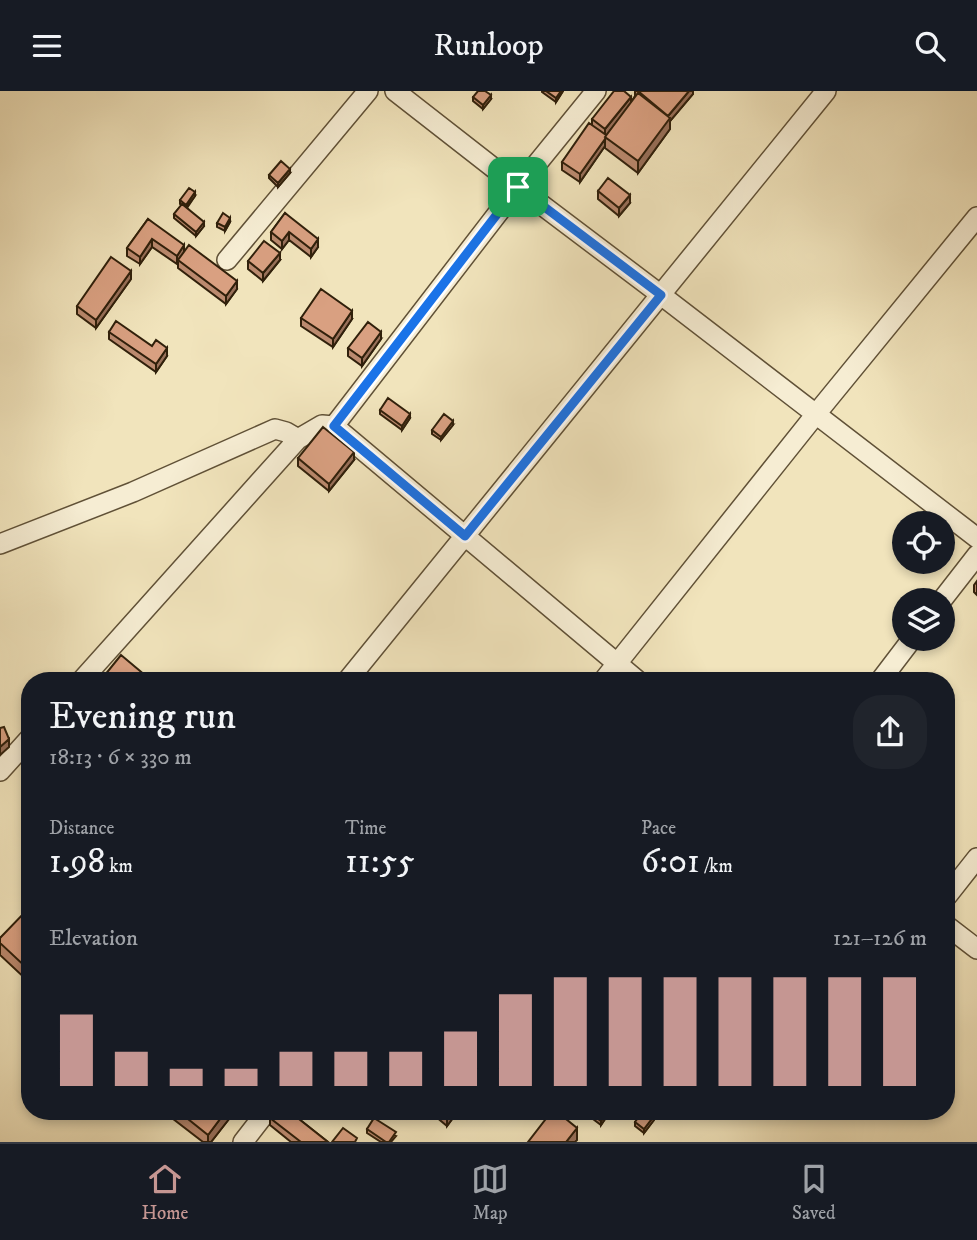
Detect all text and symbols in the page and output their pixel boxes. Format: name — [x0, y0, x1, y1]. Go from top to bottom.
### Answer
text: Runloop — [433, 26, 544, 66]
icon: menu — [28, 27, 66, 65]
icon: search — [911, 27, 949, 65]
pin — [488, 157, 548, 217]
icon: arrive — [499, 168, 537, 206]
map controls — [892, 511, 955, 651]
button: locate — [892, 511, 955, 574]
button: layers — [892, 588, 955, 651]
text: Evening run — [49, 693, 236, 741]
button: share — [853, 695, 927, 769]
text: 18:13 · 6 × 330 m — [49, 743, 192, 772]
text: Distance — [49, 817, 114, 840]
text: Time — [345, 817, 386, 840]
text: Pace — [641, 817, 676, 840]
text: 1.98 — [49, 840, 105, 884]
text: 11:55 — [345, 840, 415, 884]
text: 6:01 — [641, 840, 700, 884]
text: km — [105, 855, 133, 878]
text: /km — [700, 855, 733, 878]
text: Elevation — [49, 924, 138, 953]
text: 121–126 m — [833, 924, 927, 953]
tab: Home — [141, 1160, 188, 1225]
tab: Map — [471, 1160, 509, 1225]
tab: Saved — [792, 1160, 836, 1225]

